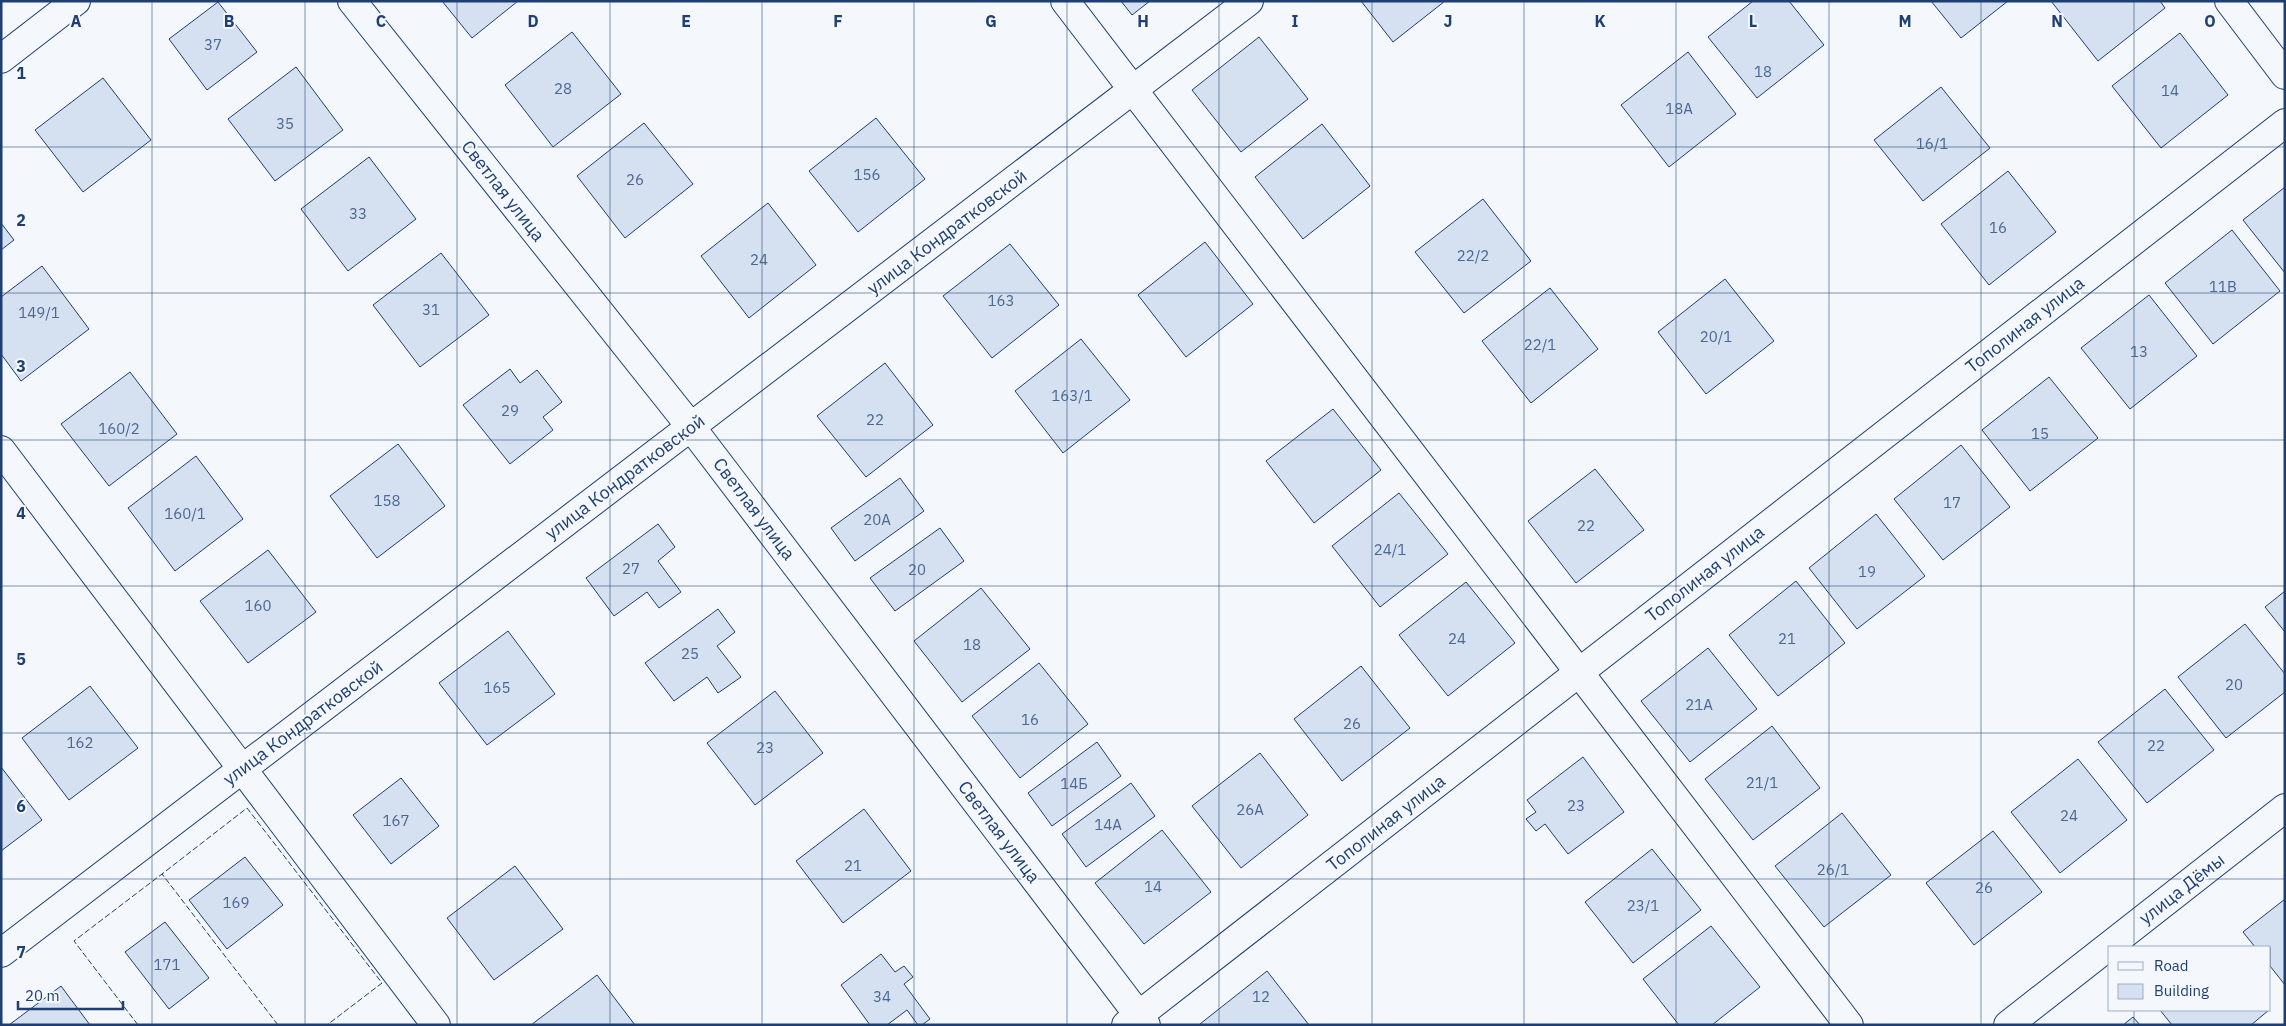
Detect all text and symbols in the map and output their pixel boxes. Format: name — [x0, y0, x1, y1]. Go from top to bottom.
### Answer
text: A — [71, 11, 82, 31]
text: B — [224, 11, 235, 31]
text: C — [376, 11, 386, 31]
text: D — [527, 11, 539, 31]
text: E — [681, 11, 691, 31]
text: F — [833, 11, 843, 31]
text: G — [985, 11, 997, 31]
text: H — [1137, 11, 1149, 31]
text: I — [1292, 11, 1299, 31]
text: J — [1444, 11, 1452, 31]
text: K — [1594, 11, 1606, 31]
text: L — [1749, 11, 1757, 31]
text: M — [1898, 11, 1912, 31]
text: N — [2051, 11, 2063, 31]
text: O — [2204, 11, 2216, 31]
house number: 37 — [204, 35, 222, 54]
house number: 18 — [1754, 62, 1772, 81]
text: 1 — [16, 63, 26, 83]
house number: 28 — [554, 79, 572, 98]
house number: 14 — [2161, 81, 2179, 100]
house number: 18А — [1665, 99, 1693, 118]
house number: 35 — [276, 114, 294, 133]
house number: 16/1 — [1916, 134, 1948, 153]
street label: Светлая улица — [457, 135, 550, 246]
street label: улица Кондратковской — [862, 164, 1031, 299]
house number: 156 — [853, 165, 881, 184]
house number: 26 — [626, 170, 644, 189]
house number: 33 — [349, 204, 367, 223]
text: 2 — [16, 210, 26, 230]
house number: 16 — [1989, 218, 2007, 237]
house number: 22/2 — [1457, 246, 1489, 265]
house number: 24 — [750, 250, 768, 269]
street label: Тополиная улица — [1961, 271, 2089, 378]
house number: 11В — [2209, 277, 2237, 296]
house number: 163 — [987, 291, 1015, 310]
house number: 31 — [422, 300, 440, 319]
house number: 149/1 — [18, 303, 60, 322]
house number: 20/1 — [1700, 327, 1732, 346]
house number: 22/1 — [1524, 335, 1556, 354]
house number: 13 — [2130, 342, 2148, 361]
text: 3 — [16, 356, 26, 376]
house number: 163/1 — [1051, 386, 1093, 405]
house number: 29 — [501, 401, 519, 420]
street label: улица Кондратковской — [540, 409, 709, 544]
house number: 22 — [866, 410, 884, 429]
house number: 160/2 — [98, 419, 140, 438]
house number: 15 — [2031, 424, 2049, 443]
street label: Светлая улица — [708, 453, 801, 565]
house number: 158 — [373, 491, 401, 510]
house number: 17 — [1943, 493, 1961, 512]
text: 4 — [16, 503, 26, 523]
house number: 160/1 — [164, 504, 206, 523]
house number: 20А — [863, 510, 891, 529]
house number: 22 — [1577, 516, 1595, 535]
street label: Тополиная улица — [1641, 520, 1769, 627]
house number: 24/1 — [1374, 540, 1406, 559]
house number: 27 — [622, 559, 640, 578]
house number: 20 — [908, 560, 926, 579]
house number: 19 — [1858, 562, 1876, 581]
house number: 160 — [244, 596, 272, 615]
house number: 24 — [1448, 629, 1466, 648]
house number: 21 — [1778, 629, 1796, 648]
house number: 18 — [963, 635, 981, 654]
house number: 25 — [681, 644, 699, 663]
text: 5 — [16, 649, 26, 669]
street label: улица Кондратковской — [218, 655, 387, 790]
house number: 20 — [2225, 675, 2243, 694]
house number: 165 — [483, 678, 511, 697]
house number: 21А — [1685, 695, 1713, 714]
house number: 16 — [1021, 710, 1039, 729]
house number: 26 — [1343, 714, 1361, 733]
house number: 162 — [66, 733, 94, 752]
house number: 22 — [2147, 736, 2165, 755]
house number: 23 — [756, 738, 774, 757]
street label: Тополиная улица — [1322, 769, 1450, 876]
house number: 21/1 — [1746, 773, 1778, 792]
house number: 14Б — [1060, 774, 1088, 793]
street label: Светлая улица — [953, 776, 1046, 888]
text: 6 — [16, 796, 26, 816]
house number: 23 — [1567, 796, 1585, 815]
house number: 26А — [1236, 800, 1264, 819]
house number: 24 — [2060, 806, 2078, 825]
house number: 167 — [382, 811, 410, 830]
house number: 14А — [1094, 815, 1122, 834]
street label: улица Дёмы — [2134, 848, 2229, 929]
house number: 21 — [844, 856, 862, 875]
house number: 26/1 — [1817, 860, 1849, 879]
house number: 14 — [1144, 877, 1162, 896]
house number: 26 — [1975, 878, 1993, 897]
house number: 169 — [222, 893, 250, 912]
house number: 23/1 — [1627, 896, 1659, 915]
text: 7 — [16, 942, 26, 962]
legend — [2108, 946, 2271, 1011]
house number: 171 — [153, 955, 181, 974]
text: Road — [2154, 956, 2189, 975]
scale bar — [18, 978, 122, 1010]
text: Building — [2154, 981, 2209, 1000]
text: 20 m — [25, 986, 60, 1005]
house number: 34 — [873, 987, 891, 1006]
house number: 12 — [1252, 987, 1270, 1006]

